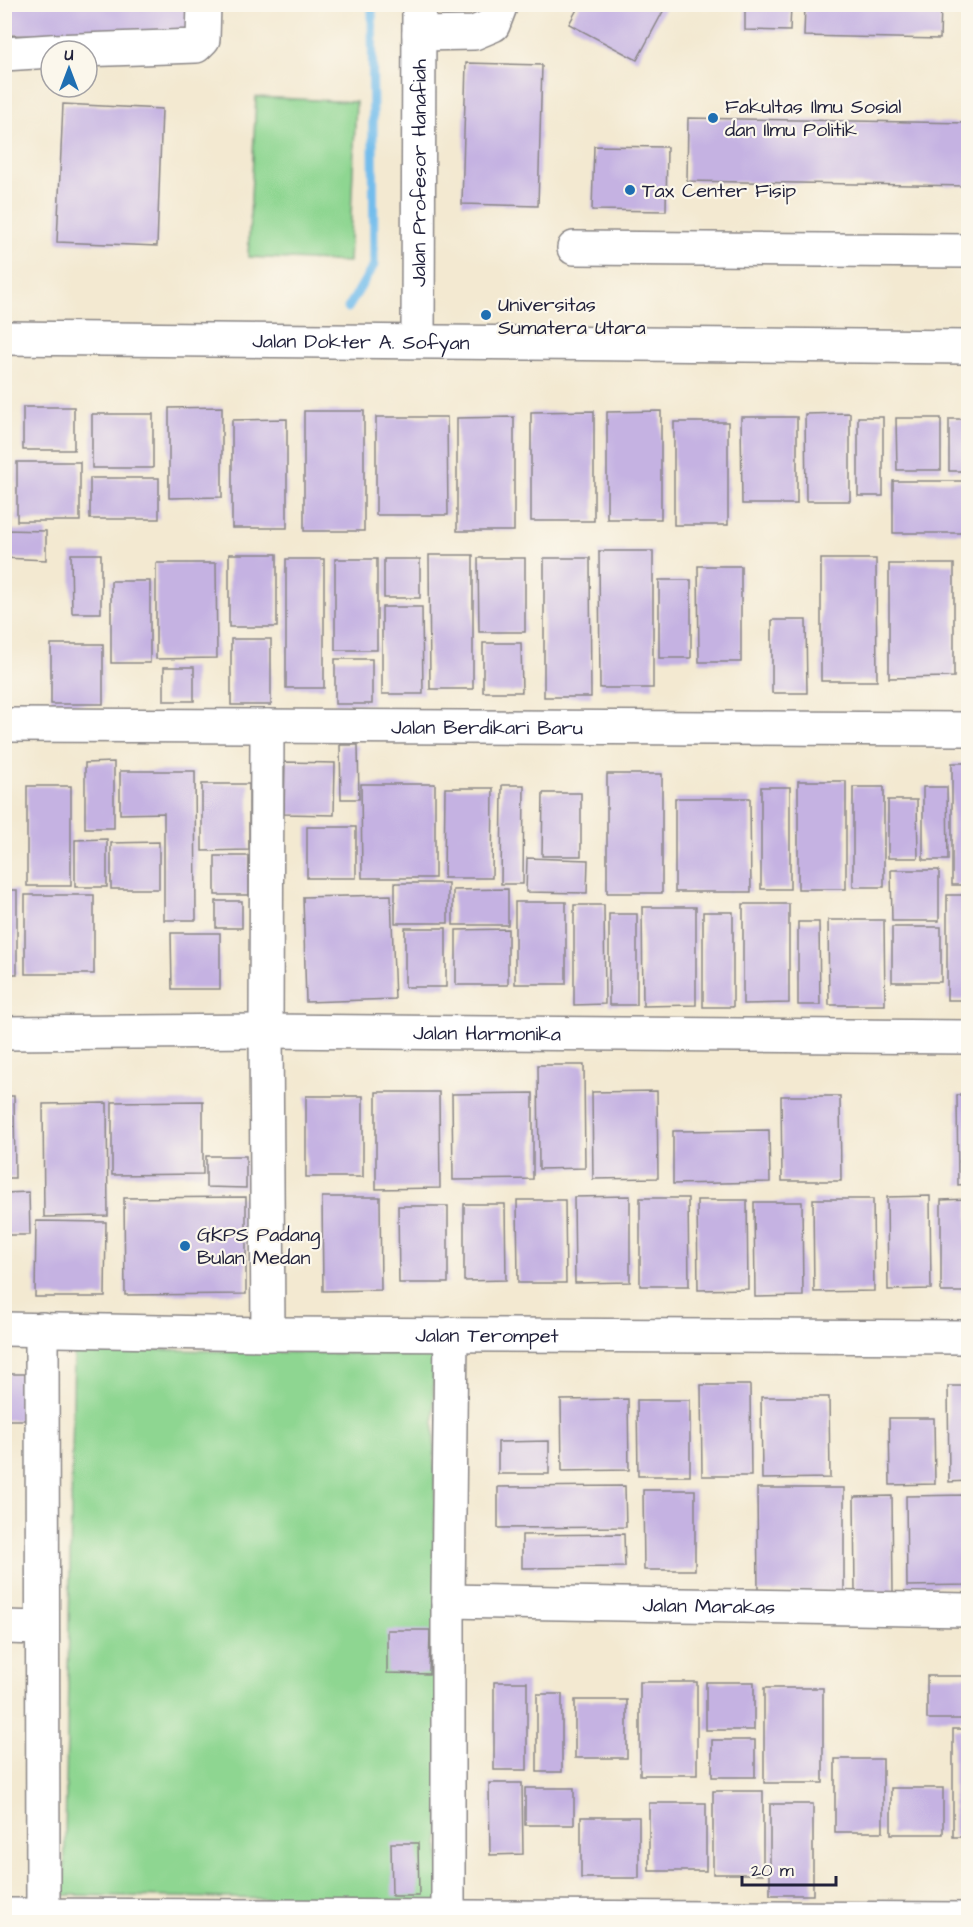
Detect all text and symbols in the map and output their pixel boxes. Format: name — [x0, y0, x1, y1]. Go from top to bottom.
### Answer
north arrow — [39, 39, 99, 99]
text: U — [65, 44, 74, 66]
street label: Jalan Profesor Hanafiah — [405, 59, 434, 287]
place label: Fakultas Ilmu Sosial dan Ilmu Politik — [725, 93, 901, 144]
marker: Fakultas Ilmu Sosial dan Ilmu Politik — [706, 111, 720, 125]
place label: Tax Center Fisip — [642, 177, 796, 205]
marker: Tax Center Fisip — [623, 183, 637, 197]
place label: Universitas Sumatera Utara — [498, 291, 646, 342]
marker: Universitas Sumatera Utara — [479, 308, 493, 322]
street label: Jalan Dokter A. Sofyan — [252, 327, 470, 358]
street label: Jalan Berdikari Baru — [391, 714, 583, 742]
street label: Jalan Harmonika — [413, 1019, 561, 1049]
place label: GKPS Padang Bulan Medan — [197, 1221, 320, 1272]
marker: GKPS Padang Bulan Medan — [178, 1239, 192, 1253]
street label: Jalan Terompet — [415, 1322, 559, 1350]
street label: Jalan Marakas — [642, 1591, 775, 1622]
scale bar — [742, 1849, 836, 1887]
text: 20 m — [751, 1858, 794, 1883]

